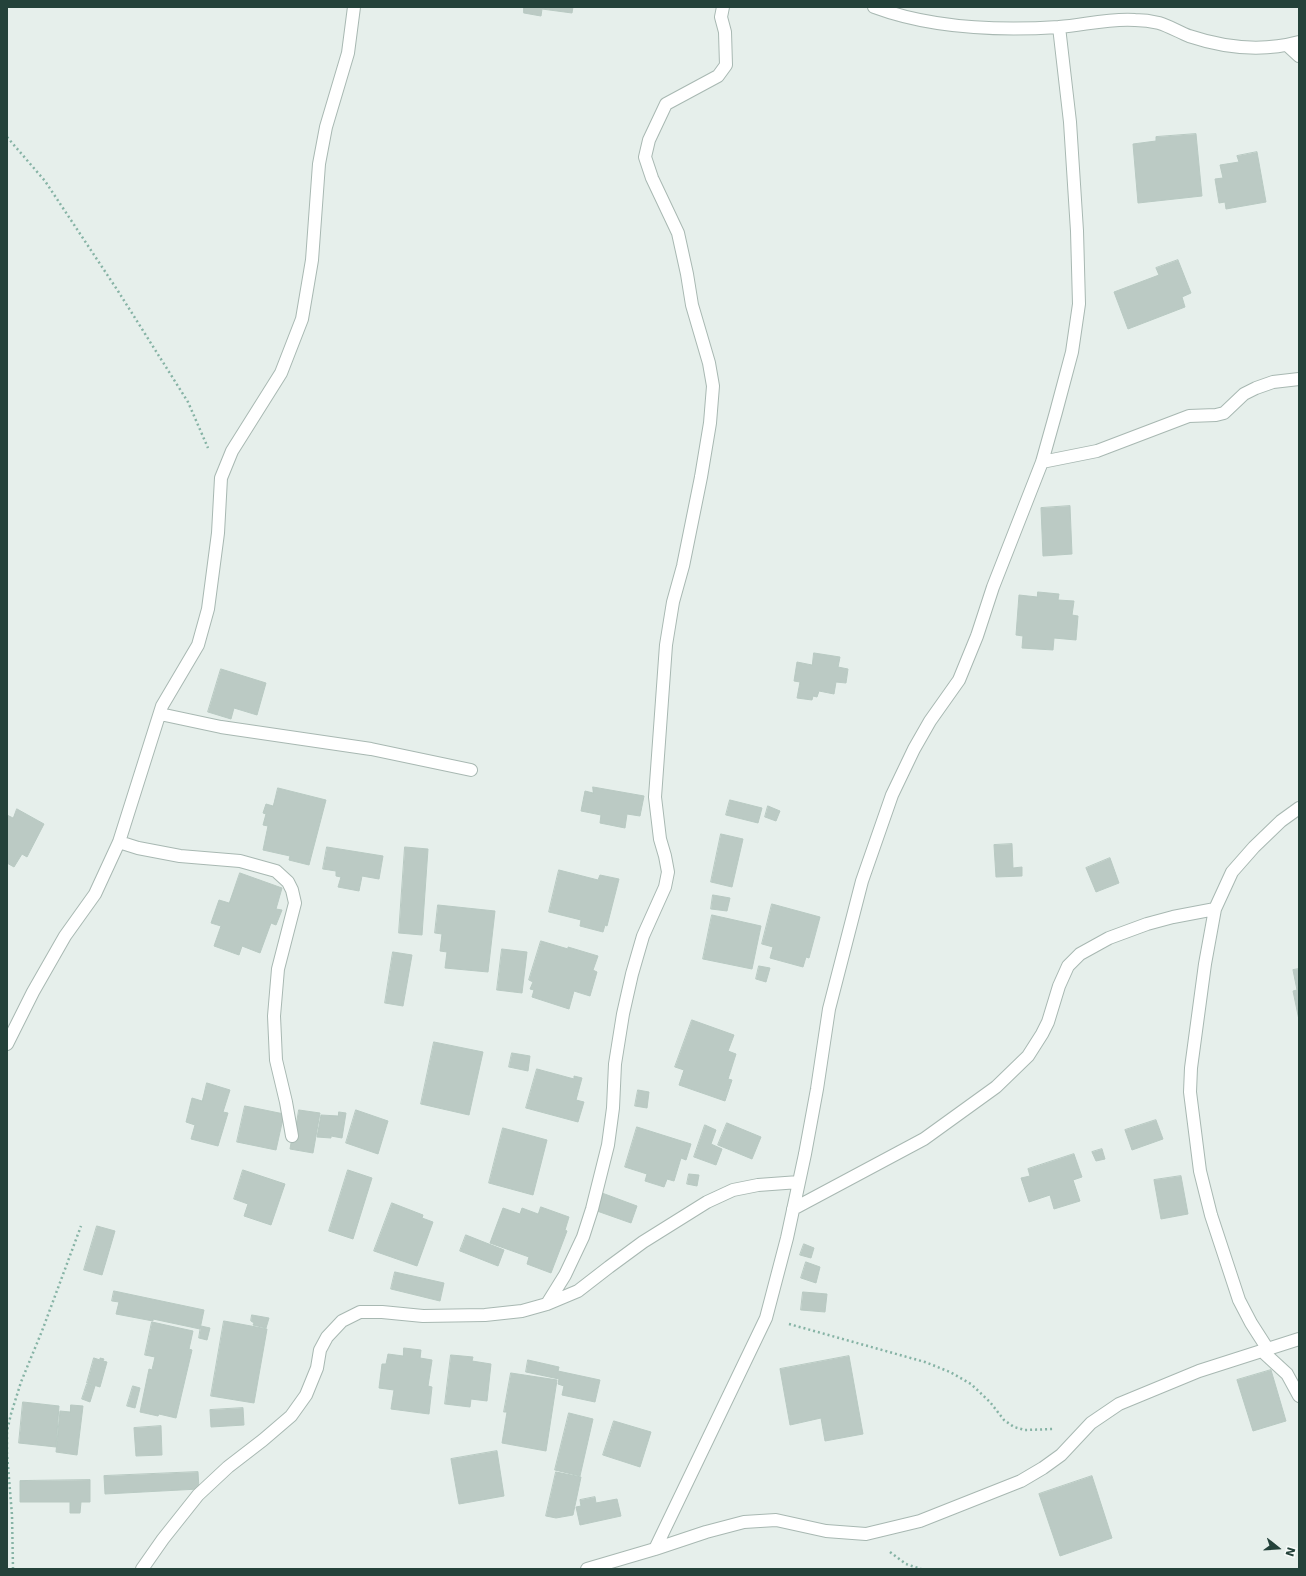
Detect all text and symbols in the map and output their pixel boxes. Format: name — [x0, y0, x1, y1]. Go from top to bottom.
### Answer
north arrow — [1258, 1528, 1298, 1568]
text: N — [1282, 1545, 1298, 1558]

